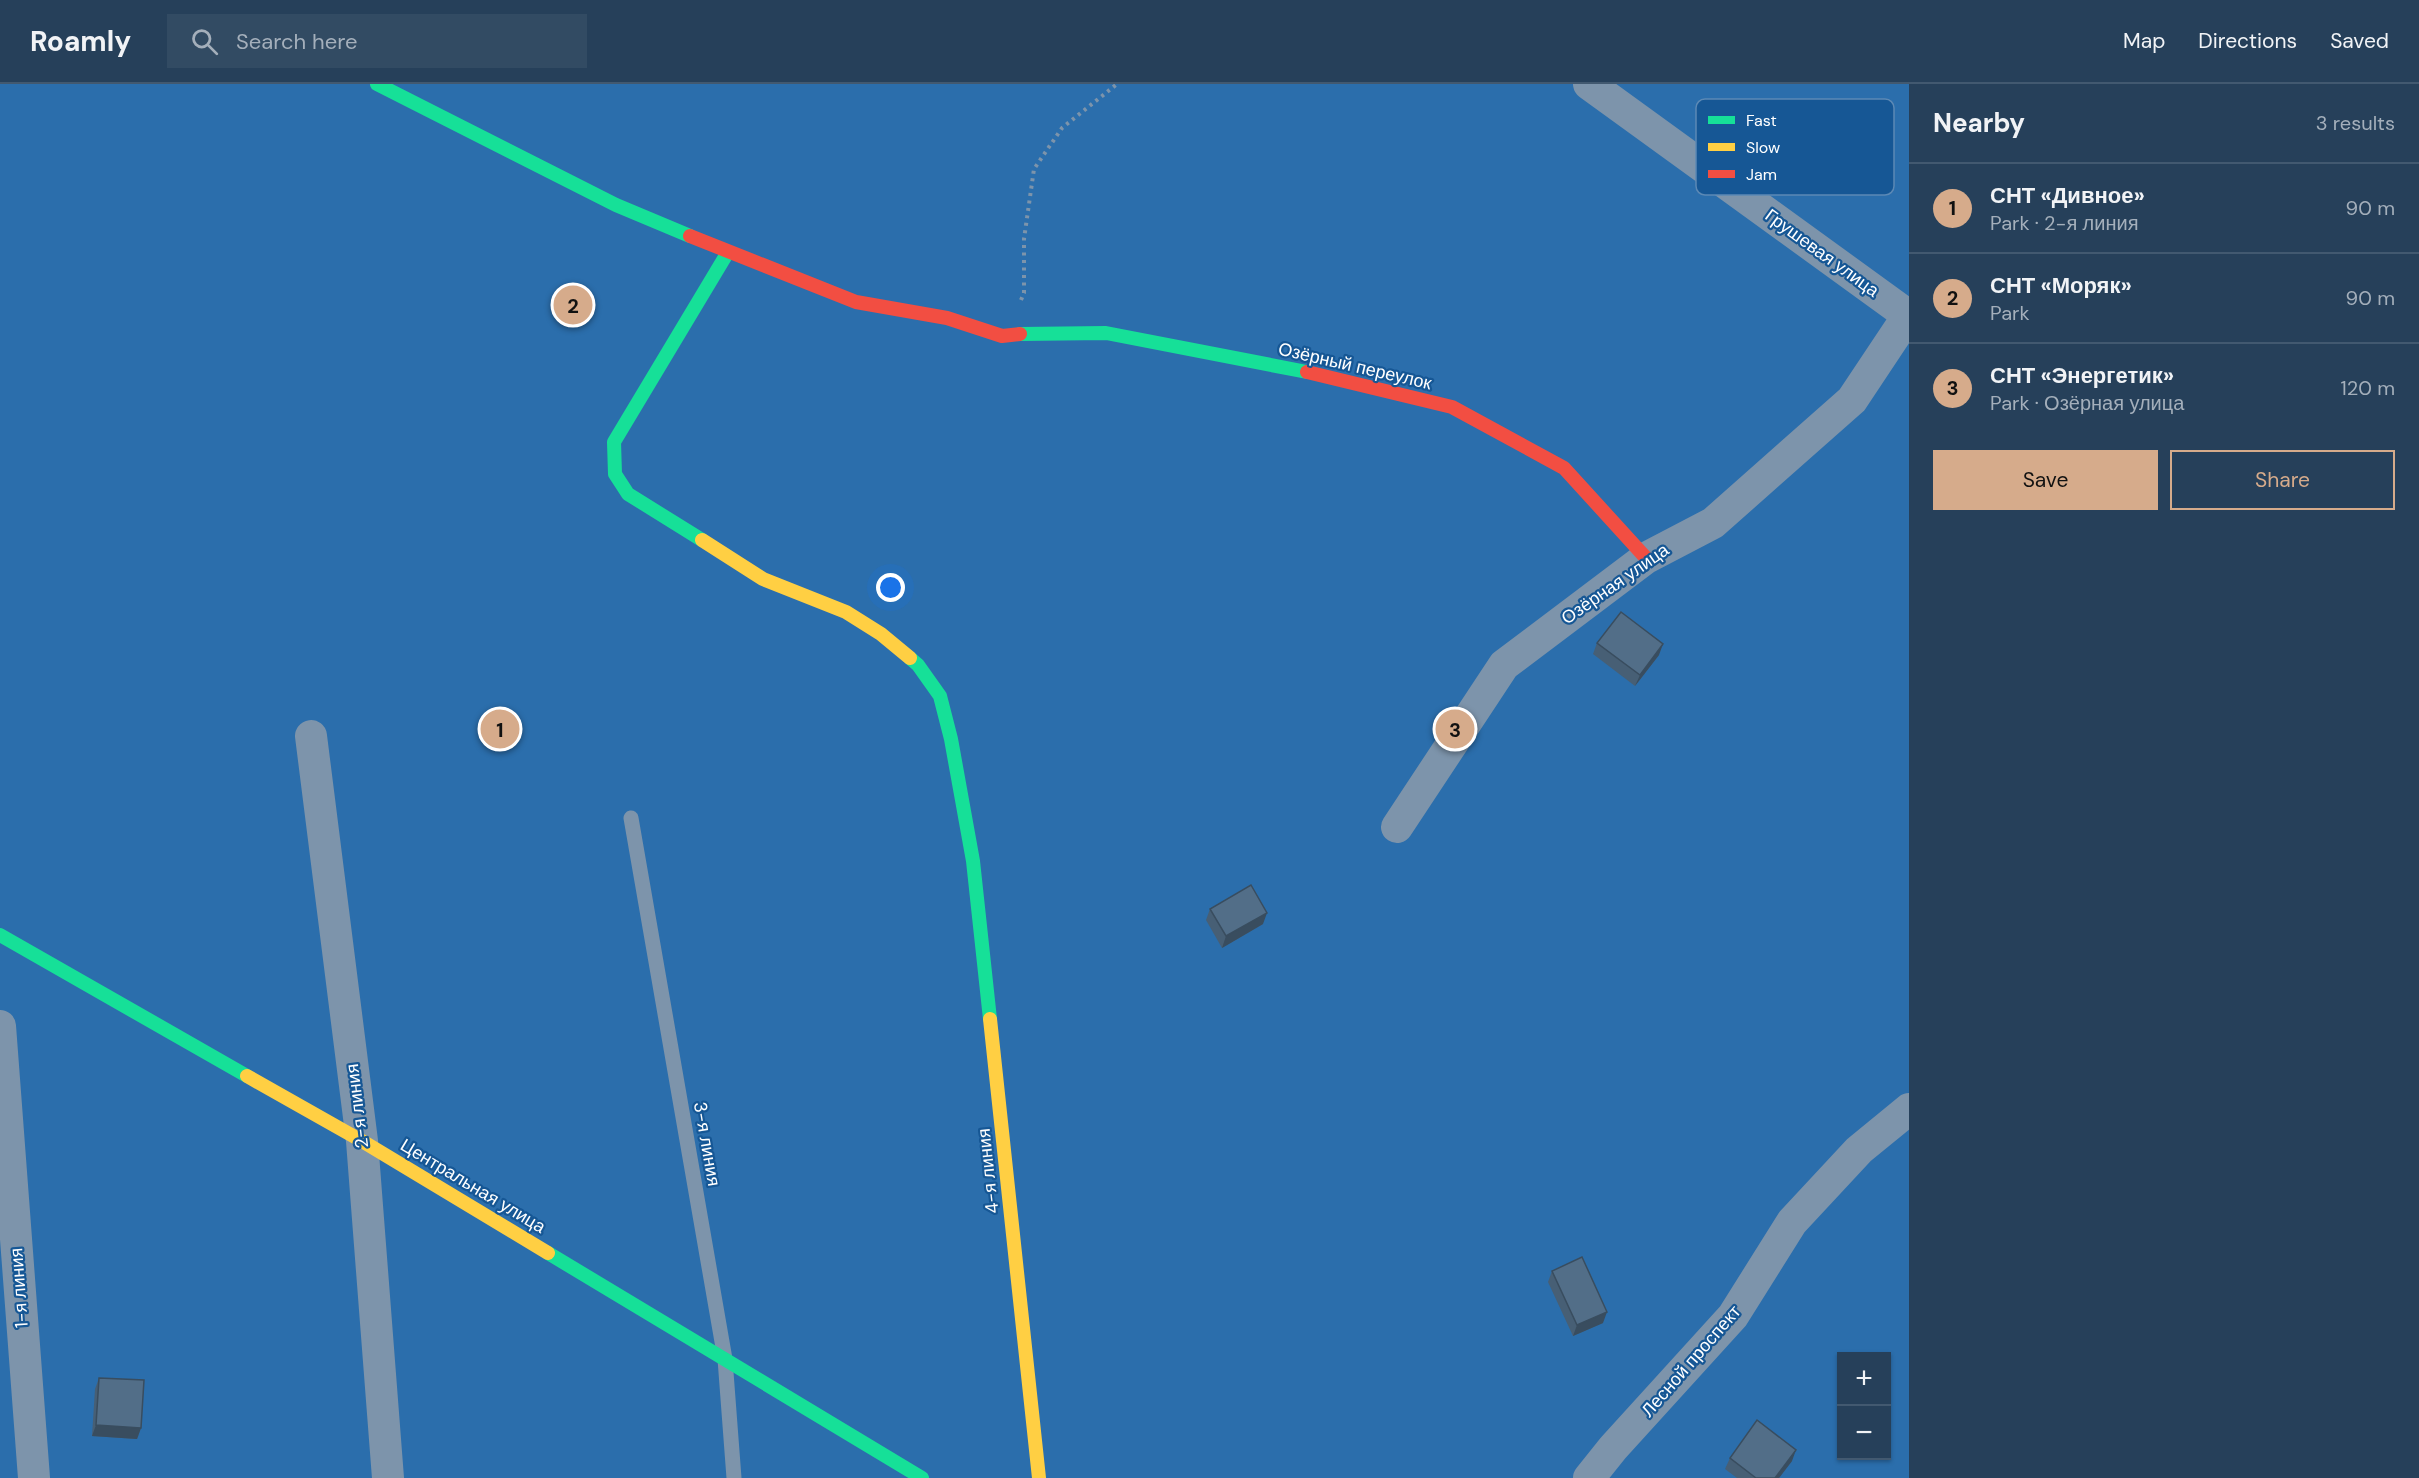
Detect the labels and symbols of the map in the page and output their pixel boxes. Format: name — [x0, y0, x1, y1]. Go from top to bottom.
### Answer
legend — [1696, 99, 1894, 195]
text: Fast — [1746, 110, 1777, 131]
text: Slow — [1746, 137, 1780, 158]
text: Jam — [1746, 164, 1777, 185]
street label: Грушевая улица — [1760, 204, 1885, 303]
pin: 2 — [554, 282, 592, 328]
street label: Озёрный переулок — [1276, 337, 1434, 395]
street label: Озёрная улица — [1556, 537, 1674, 630]
your location — [876, 573, 905, 602]
pin: 1 — [480, 706, 520, 752]
pin: 3 — [1436, 706, 1474, 752]
street label: 2-я линия — [340, 1062, 374, 1150]
street label: 3-я линия — [688, 1100, 726, 1188]
street label: 4-я линия — [972, 1127, 1004, 1215]
street label: Центральная улица — [396, 1133, 551, 1239]
street label: 1-я линия — [4, 1247, 34, 1329]
street label: Лесной проспект — [1636, 1300, 1746, 1422]

